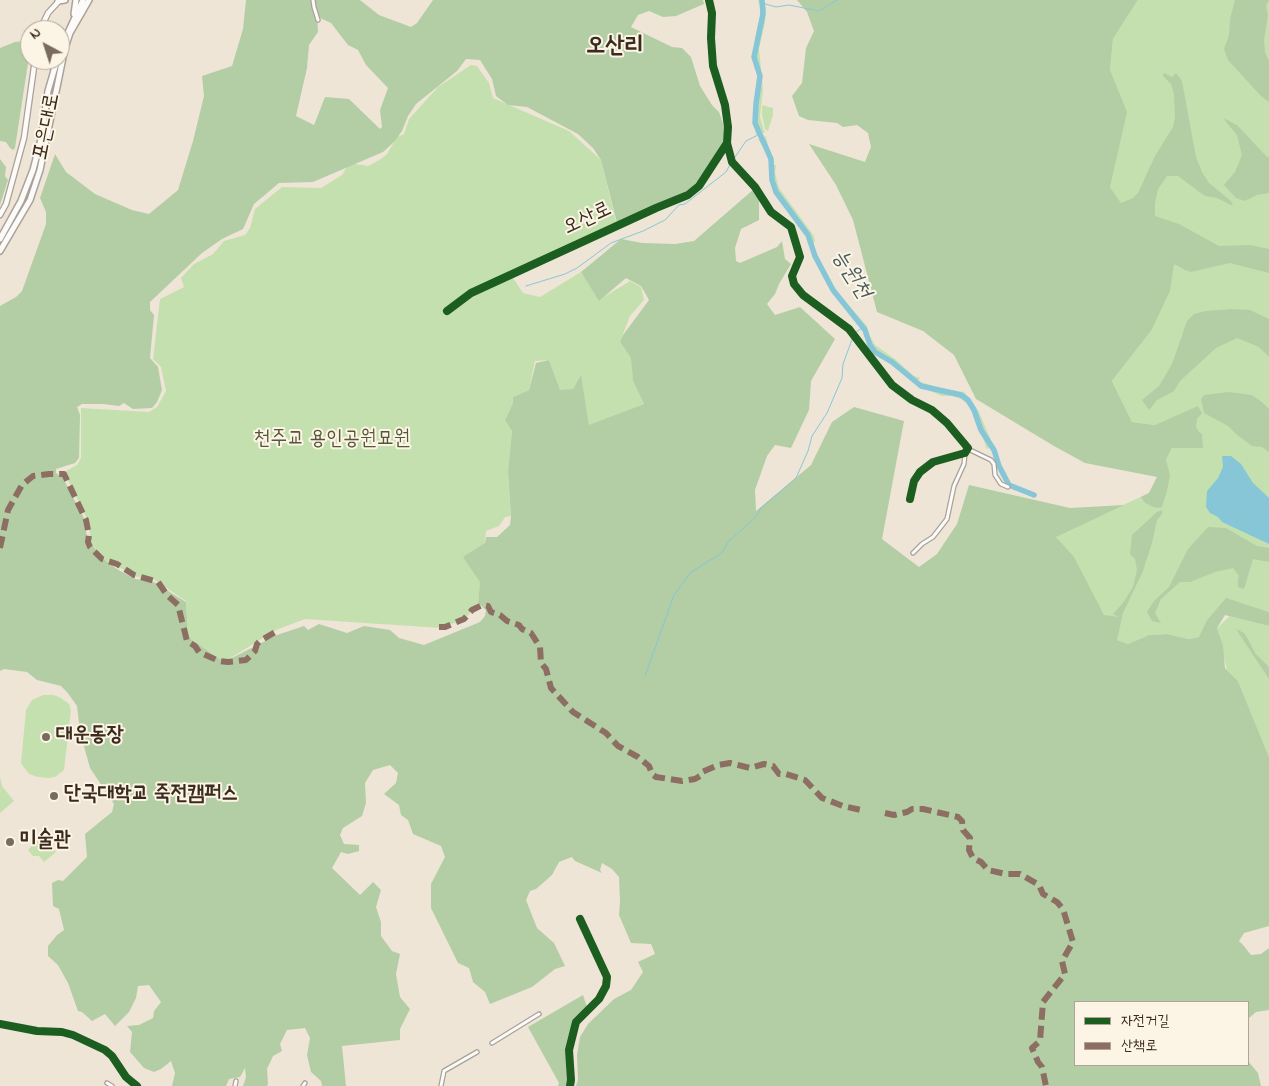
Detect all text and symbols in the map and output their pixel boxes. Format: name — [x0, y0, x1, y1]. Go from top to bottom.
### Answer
north arrow — [20, 20, 70, 70]
text: N — [25, 23, 46, 45]
district label: 오산리 — [586, 34, 644, 62]
street label: 포은대로 — [29, 91, 67, 163]
street label: 오산로 — [560, 198, 616, 242]
water label: 능원천 — [825, 245, 875, 305]
park label: 천주교 용인공원묘원 — [253, 428, 411, 454]
place label: 대운동장 — [56, 724, 124, 750]
marker: 대운동장 — [40, 731, 52, 743]
place label: 단국대학교 죽전캠퍼스 — [64, 783, 238, 809]
marker: 단국대학교 죽전캠퍼스 — [48, 790, 60, 802]
place label: 미술관 — [20, 829, 71, 855]
marker: 미술관 — [4, 836, 16, 848]
legend — [1074, 1001, 1249, 1066]
text: 자전거길 — [1121, 1010, 1169, 1032]
text: 산책로 — [1121, 1035, 1157, 1057]

